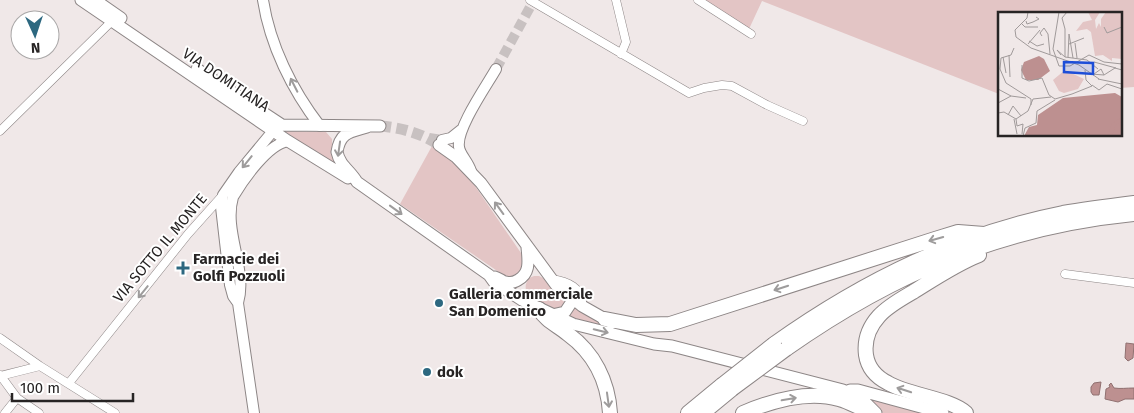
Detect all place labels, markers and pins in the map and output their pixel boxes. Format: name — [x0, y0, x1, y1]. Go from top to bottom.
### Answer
place label: Farmacie dei Golfi Pozzuoli — [193, 250, 285, 285]
marker: Farmacie dei Golfi Pozzuoli — [177, 262, 189, 274]
place label: Galleria commerciale San Domenico — [449, 285, 593, 320]
marker: Galleria commerciale San Domenico — [433, 297, 445, 309]
place label: dok — [437, 363, 464, 381]
marker: dok — [421, 366, 433, 378]

